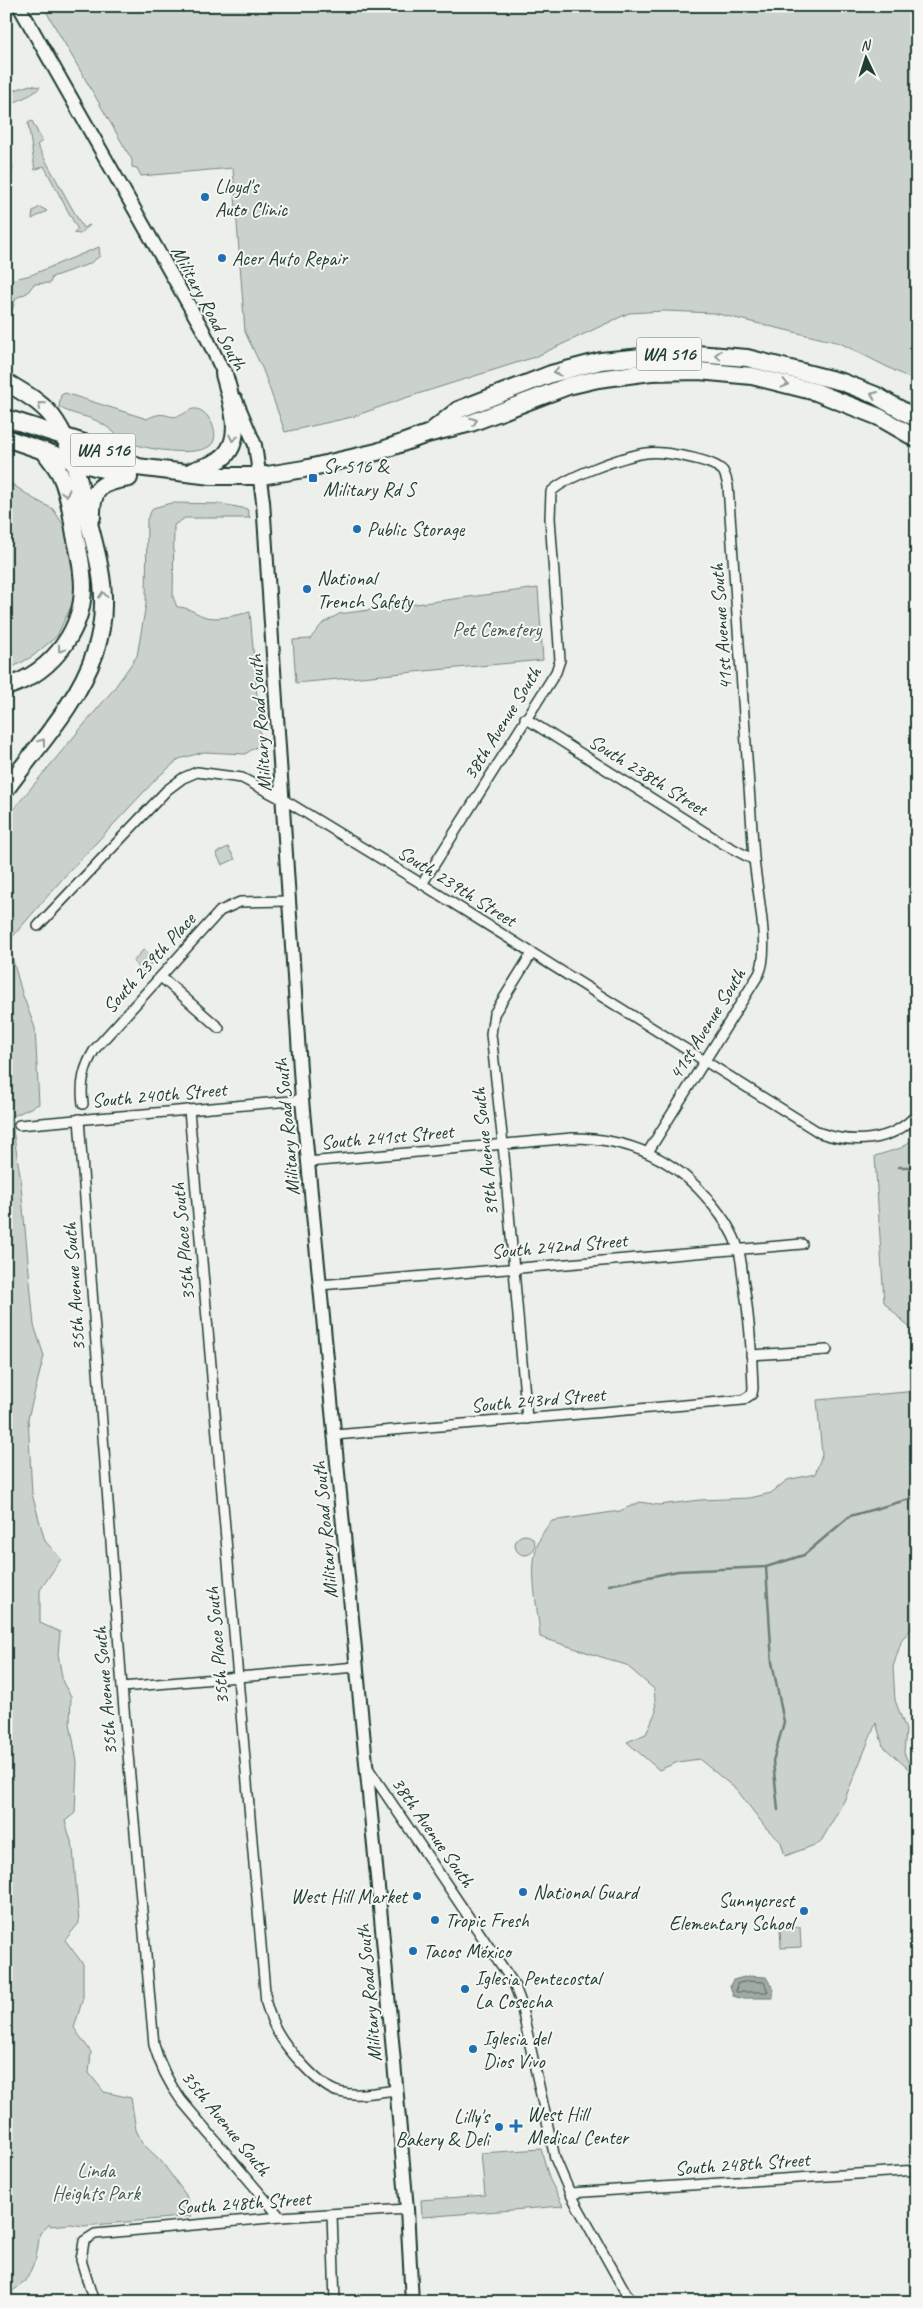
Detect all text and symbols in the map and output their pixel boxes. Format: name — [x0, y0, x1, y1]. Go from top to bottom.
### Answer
north arrow — [840, 32, 890, 82]
text: N — [860, 37, 872, 54]
place label: Lloyd's Auto Clinic — [215, 174, 288, 222]
marker: Lloyd's Auto Clinic — [199, 191, 211, 203]
street label: Military Road South — [166, 241, 253, 376]
place label: Acer Auto Repair — [232, 246, 349, 271]
marker: Acer Auto Repair — [216, 252, 228, 264]
road number: WA 516 — [636, 338, 702, 370]
one-way arrow — [713, 350, 721, 361]
one-way arrow — [553, 367, 562, 377]
one-way arrow — [781, 378, 790, 389]
one-way arrow — [870, 391, 879, 402]
one-way arrow — [37, 402, 46, 411]
one-way arrow — [469, 417, 478, 427]
road number: WA 516 — [70, 434, 136, 466]
one-way arrow — [228, 434, 239, 443]
place label: Sr 516 & Military Rd S — [323, 454, 417, 502]
marker: Sr 516 & Military Rd S — [307, 472, 319, 484]
one-way arrow — [61, 489, 71, 497]
place label: Public Storage — [367, 517, 466, 542]
marker: Public Storage — [351, 523, 363, 535]
street label: 41st Avenue South — [704, 562, 738, 691]
place label: National Trench Safety — [317, 566, 415, 614]
marker: National Trench Safety — [301, 583, 313, 595]
one-way arrow — [97, 591, 108, 599]
park label: Pet Cemetery — [453, 617, 543, 642]
one-way arrow — [58, 643, 67, 653]
street label: Military Road South — [243, 652, 277, 792]
street label: 38th Avenue South — [457, 661, 547, 784]
street label: South 238th Street — [584, 729, 714, 823]
one-way arrow — [36, 738, 45, 748]
street label: South 239th Street — [393, 840, 523, 934]
street label: South 239th Place — [97, 906, 202, 1019]
street label: 41st Avenue South — [663, 963, 752, 1084]
street label: Military Road South — [268, 1056, 305, 1197]
street label: South 240th Street — [91, 1076, 230, 1113]
street label: 39th Avenue South — [466, 1086, 504, 1218]
street label: South 241st Street — [320, 1119, 457, 1155]
street label: 35th Place South — [165, 1181, 201, 1302]
street label: 35th Avenue South — [57, 1221, 91, 1352]
street label: South 242nd Street — [490, 1227, 630, 1264]
street label: South 243rd Street — [470, 1381, 608, 1418]
street label: Military Road South — [306, 1459, 343, 1600]
street label: 35th Place South — [199, 1585, 235, 1706]
street label: 35th Avenue South — [87, 1625, 123, 1756]
street label: 38th Avenue South — [386, 1772, 481, 1893]
place label: National Guard — [533, 1880, 641, 1905]
place label: West Hill Market — [291, 1884, 409, 1909]
marker: National Guard — [517, 1886, 529, 1898]
place label: Sunnycrest Elementary School — [669, 1888, 798, 1936]
marker: West Hill Market — [411, 1890, 423, 1902]
marker: Sunnycrest Elementary School — [798, 1905, 810, 1917]
place label: Tropic Fresh — [445, 1908, 530, 1933]
marker: Tropic Fresh — [429, 1914, 441, 1926]
street label: Military Road South — [350, 1922, 387, 2063]
place label: Tacos México — [423, 1939, 513, 1964]
marker: Tacos México — [407, 1945, 419, 1957]
place label: Iglesia Pentecostal La Cosecha — [475, 1966, 605, 2014]
marker: Iglesia Pentecostal La Cosecha — [459, 1983, 471, 1995]
place label: Iglesia del Dios Vivo — [483, 2026, 553, 2074]
marker: Iglesia del Dios Vivo — [467, 2043, 479, 2055]
street label: 35th Avenue South — [176, 2065, 277, 2182]
place label: West Hill Medical Center — [527, 2102, 630, 2150]
place label: Lilly's Bakery & Deli — [396, 2104, 491, 2152]
marker: West Hill Medical Center — [509, 2119, 523, 2133]
marker: Lilly's Bakery & Deli — [493, 2121, 505, 2133]
street label: South 248th Street — [674, 2147, 813, 2181]
park label: Linda Heights Park — [52, 2158, 142, 2206]
street label: South 248th Street — [175, 2186, 314, 2220]

